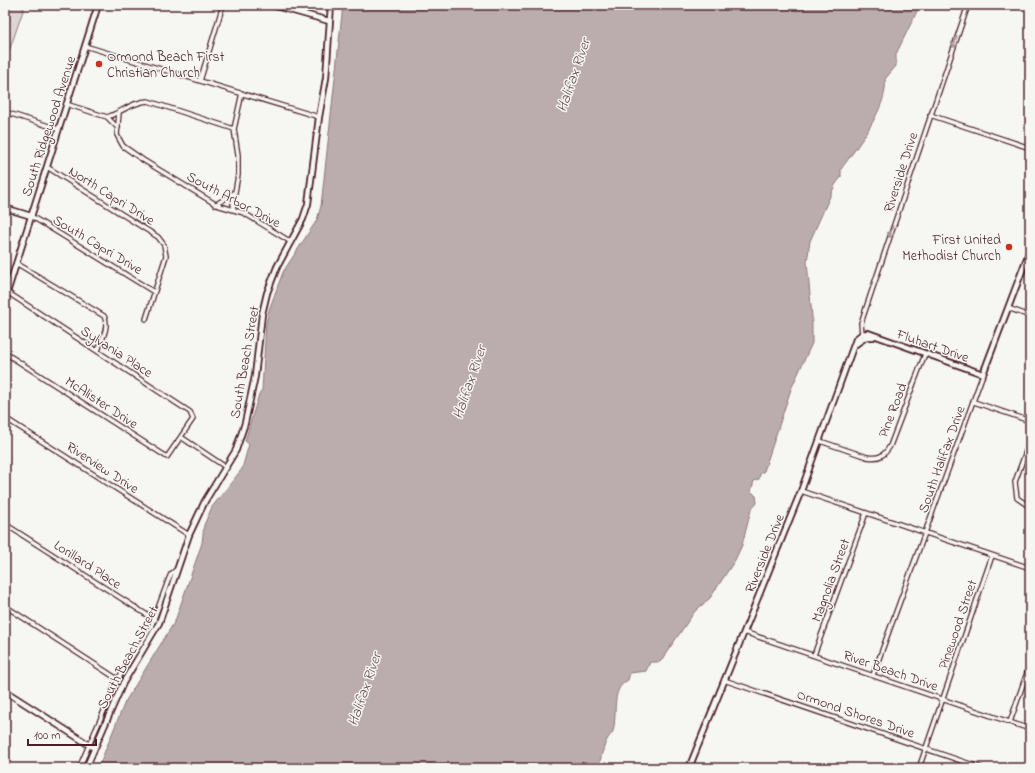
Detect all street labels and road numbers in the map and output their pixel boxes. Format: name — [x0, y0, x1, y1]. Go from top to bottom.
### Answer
street label: South Ridgewood Avenue — [17, 53, 83, 200]
street label: Riverside Drive — [879, 129, 924, 215]
street label: North Capri Drive — [64, 161, 159, 232]
street label: South Arbor Drive — [183, 167, 285, 234]
street label: South Capri Drive — [48, 210, 147, 281]
street label: South Beach Street — [225, 304, 266, 420]
street label: Sylvania Place — [75, 321, 157, 385]
street label: Fluhart Drive — [893, 324, 972, 369]
street label: McAlister Drive — [60, 372, 142, 435]
street label: Pine Road — [873, 380, 913, 441]
street label: South Halifax Drive — [913, 402, 972, 516]
street label: Riverview Drive — [62, 437, 143, 500]
street label: Riverside Drive — [740, 510, 791, 596]
street label: Lorillard Place — [49, 535, 126, 595]
street label: Magnolia Street — [807, 536, 857, 625]
street label: Pinewood Street — [933, 577, 984, 672]
street label: South Beach Street — [92, 602, 164, 713]
street label: River Beach Drive — [840, 645, 941, 698]
street label: Ormond Shores Drive — [794, 684, 918, 745]

